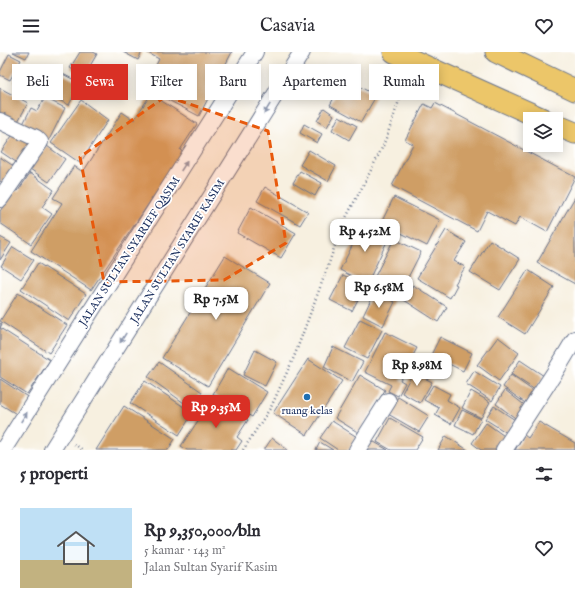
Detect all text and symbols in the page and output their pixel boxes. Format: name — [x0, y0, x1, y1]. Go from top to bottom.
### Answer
icon: menu — [20, 15, 42, 37]
text: Casavia — [260, 15, 315, 38]
icon: heart — [533, 15, 555, 37]
chip: Beli — [12, 64, 63, 100]
chip: Sewa — [71, 64, 128, 100]
chip: Filter — [136, 64, 197, 100]
chip: Baru — [205, 64, 261, 100]
chip: Apartemen — [269, 64, 361, 100]
chip: Rumah — [369, 64, 439, 100]
one-way arrow — [263, 103, 270, 115]
map controls — [523, 112, 563, 152]
button: layers — [523, 112, 563, 152]
one-way arrow — [180, 161, 188, 171]
street label: JALAN SULTAN SYARIEF QASIM — [75, 174, 184, 331]
street label: JALAN SULTAN SYARIF KASIM — [127, 176, 228, 328]
pin: Rp 4.52M — [324, 219, 406, 253]
text: Rp 4.52M — [339, 223, 391, 240]
pin: Rp 6.58M — [338, 275, 420, 309]
text: Rp 6.58M — [354, 279, 404, 296]
pin: Rp 7.5M — [179, 287, 253, 321]
text: Rp 7.5M — [193, 291, 239, 308]
one-way arrow — [119, 332, 127, 343]
pin: Rp 8.98M — [376, 353, 458, 387]
text: Rp 8.98M — [392, 357, 442, 374]
marker: ruang kelas — [302, 392, 312, 402]
pin: Rp 9.35M — [175, 395, 257, 429]
text: Rp 9.35M — [191, 399, 241, 416]
place label: ruang kelas — [281, 404, 333, 418]
one-way arrow — [20, 411, 27, 423]
icon: filters — [533, 463, 555, 485]
text: 5 properti — [20, 464, 88, 485]
text: Rp 9,350,000/bln — [144, 521, 261, 542]
icon: home — [52, 524, 100, 572]
icon: heart — [533, 537, 555, 559]
text: 5 kamar · 143 m² — [144, 542, 226, 559]
text: Jalan Sultan Syarif Kasim — [144, 559, 278, 576]

